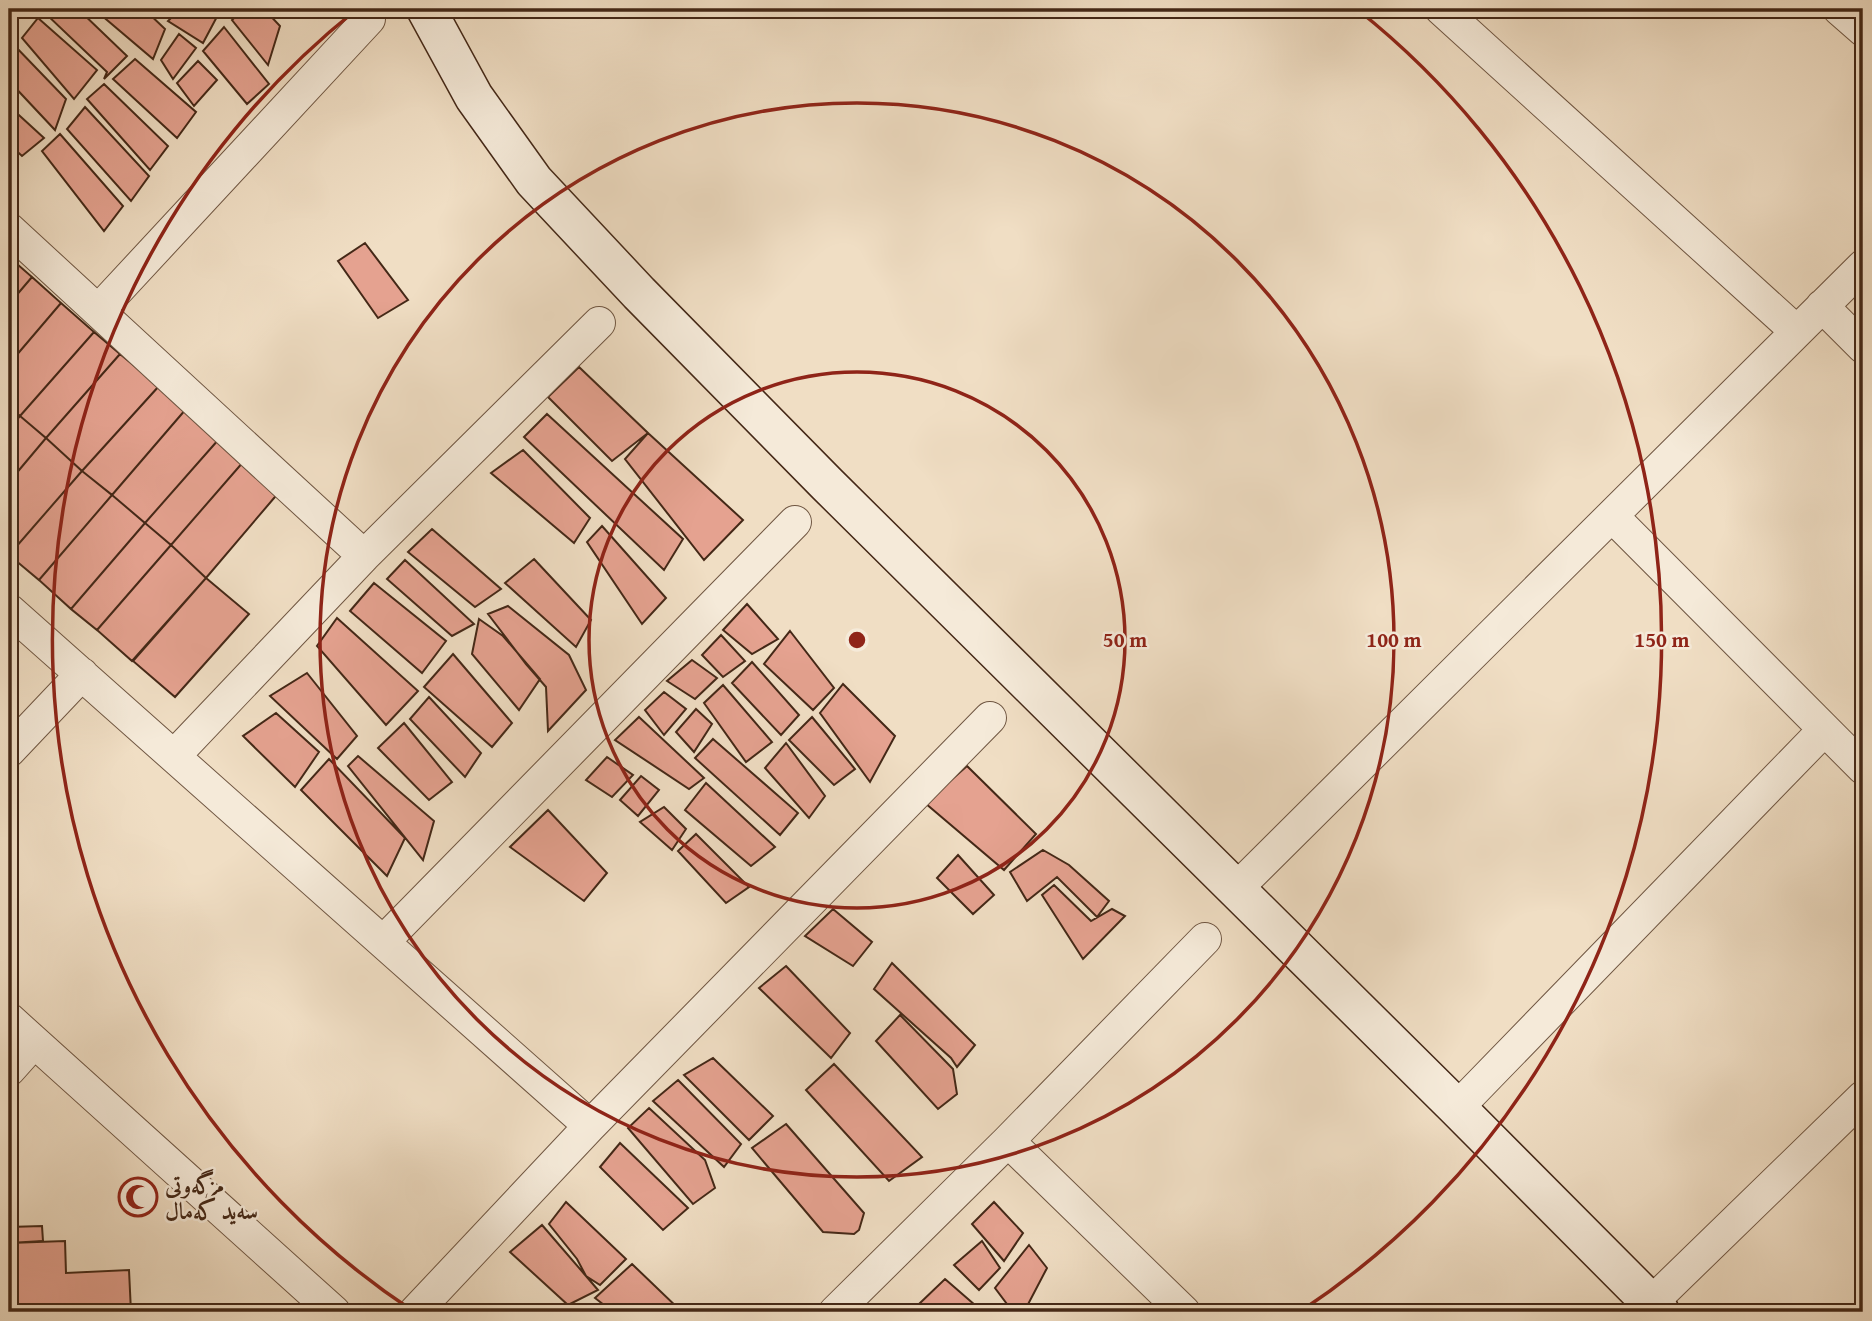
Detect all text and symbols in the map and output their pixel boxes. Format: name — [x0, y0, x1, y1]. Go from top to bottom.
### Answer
text: 50 m — [1103, 624, 1147, 655]
text: 100 m — [1366, 624, 1422, 655]
text: 150 m — [1634, 624, 1690, 655]
centre of rings — [845, 628, 869, 652]
place label: مزگەوتی سەید کەمال — [164, 1168, 258, 1227]
mosque icon: مزگەوتی سەید کەمال — [117, 1176, 159, 1218]

